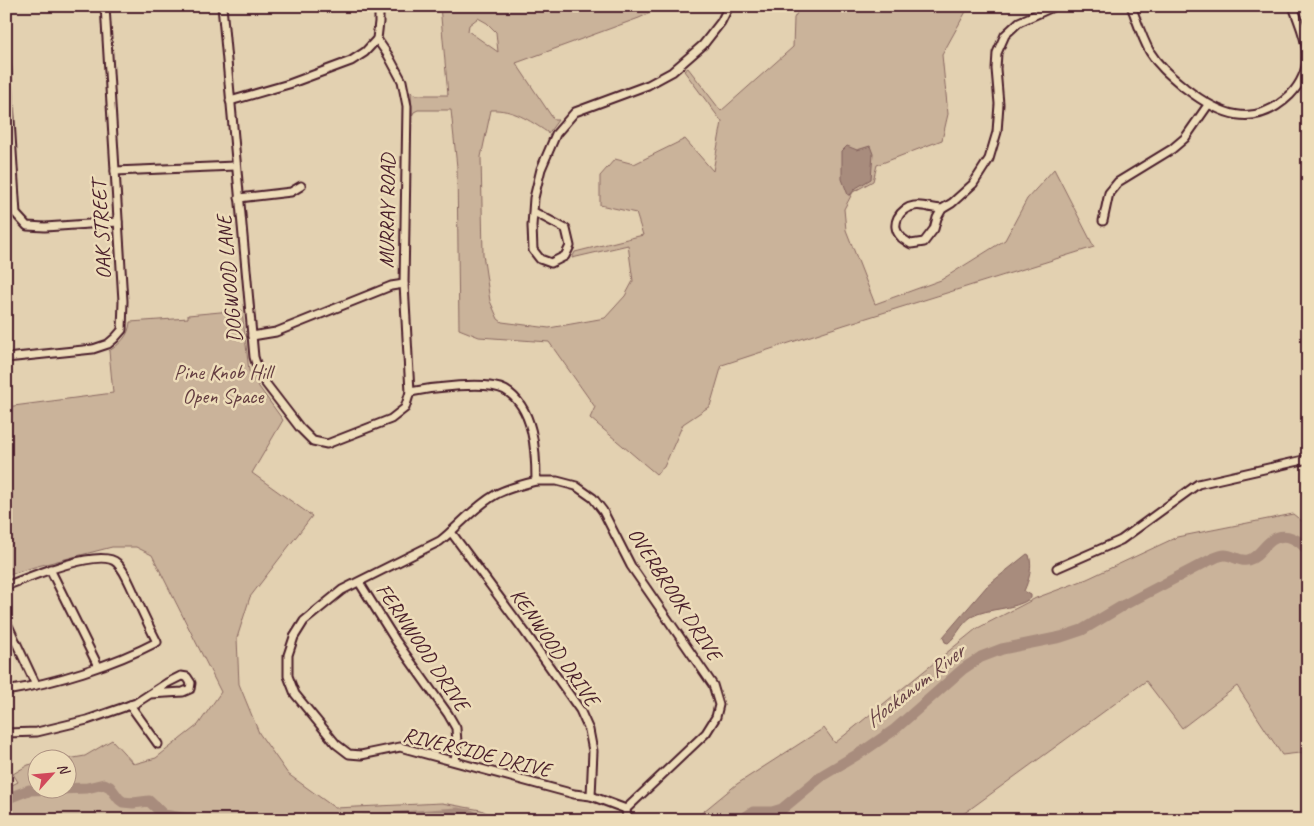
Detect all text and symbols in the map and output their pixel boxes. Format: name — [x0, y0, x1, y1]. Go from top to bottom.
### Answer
street label: MURRAY ROAD — [373, 152, 401, 268]
street label: OAK STREET — [85, 175, 117, 280]
street label: DOGWOOD LANE — [210, 212, 248, 344]
park label: Pine Knob Hill Open Space — [174, 359, 276, 409]
street label: OVERBROOK DRIVE — [622, 523, 729, 667]
street label: FERNWOOD DRIVE — [371, 578, 477, 718]
street label: KENWOOD DRIVE — [505, 583, 607, 713]
water label: Hockanum River — [859, 636, 973, 733]
street label: RIVERSIDE DRIVE — [400, 721, 556, 784]
north arrow — [28, 748, 78, 798]
text: N — [54, 761, 74, 778]

